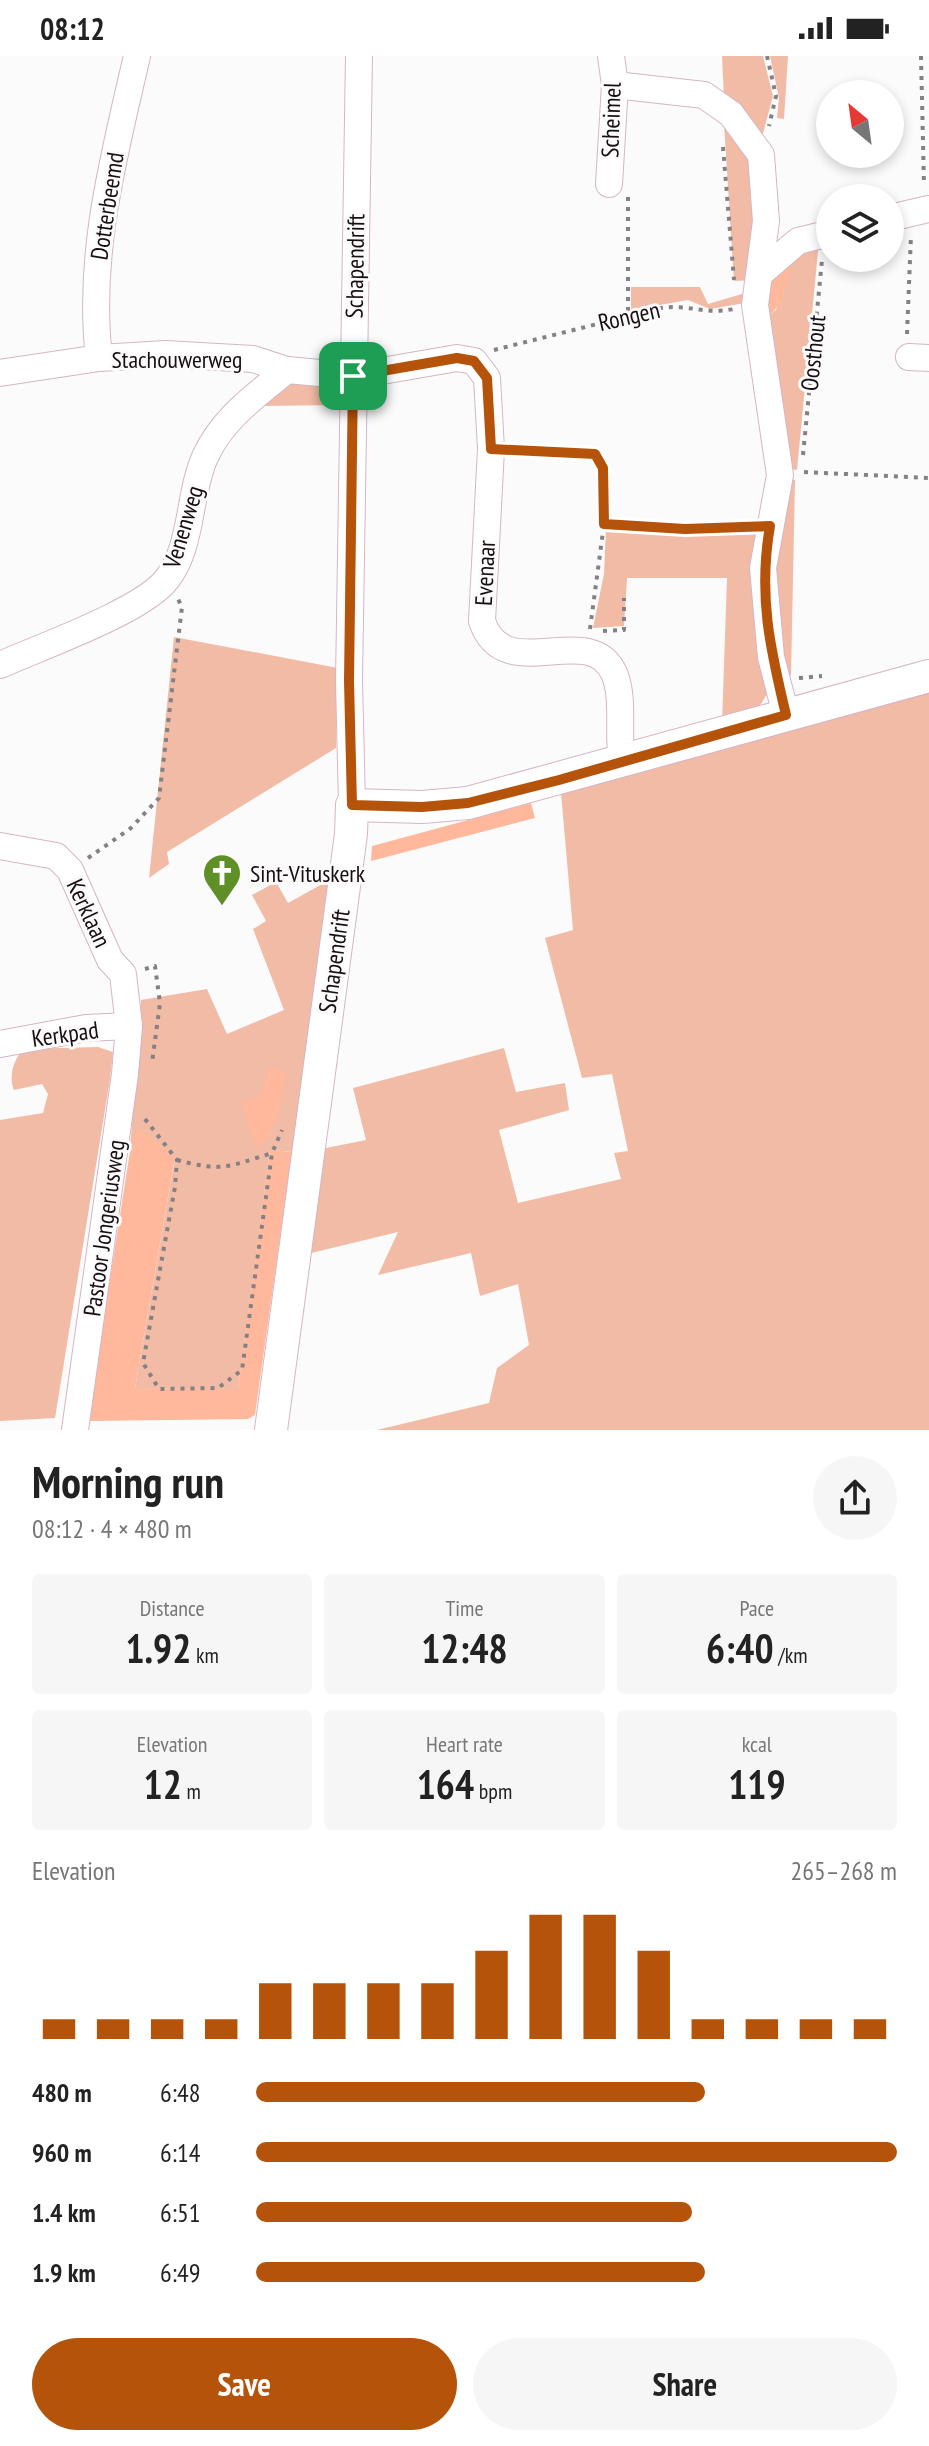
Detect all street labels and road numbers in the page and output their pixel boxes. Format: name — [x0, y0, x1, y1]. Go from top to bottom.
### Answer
street label: Scheimel — [594, 81, 628, 158]
street label: Dotterbeemd — [83, 150, 131, 262]
street label: Schapendrift — [339, 213, 371, 319]
street label: Rongen — [595, 294, 663, 338]
street label: Oosthout — [794, 313, 832, 393]
street label: Stachouwerweg — [112, 344, 242, 375]
street label: Venenweg — [155, 482, 210, 573]
street label: Evenaar — [468, 539, 502, 607]
street label: Kerklaan — [60, 874, 118, 952]
street label: Schapendrift — [311, 907, 357, 1015]
street label: Kerkpad — [30, 1014, 100, 1054]
street label: Pastoor Jongeriusweg — [76, 1138, 132, 1318]

